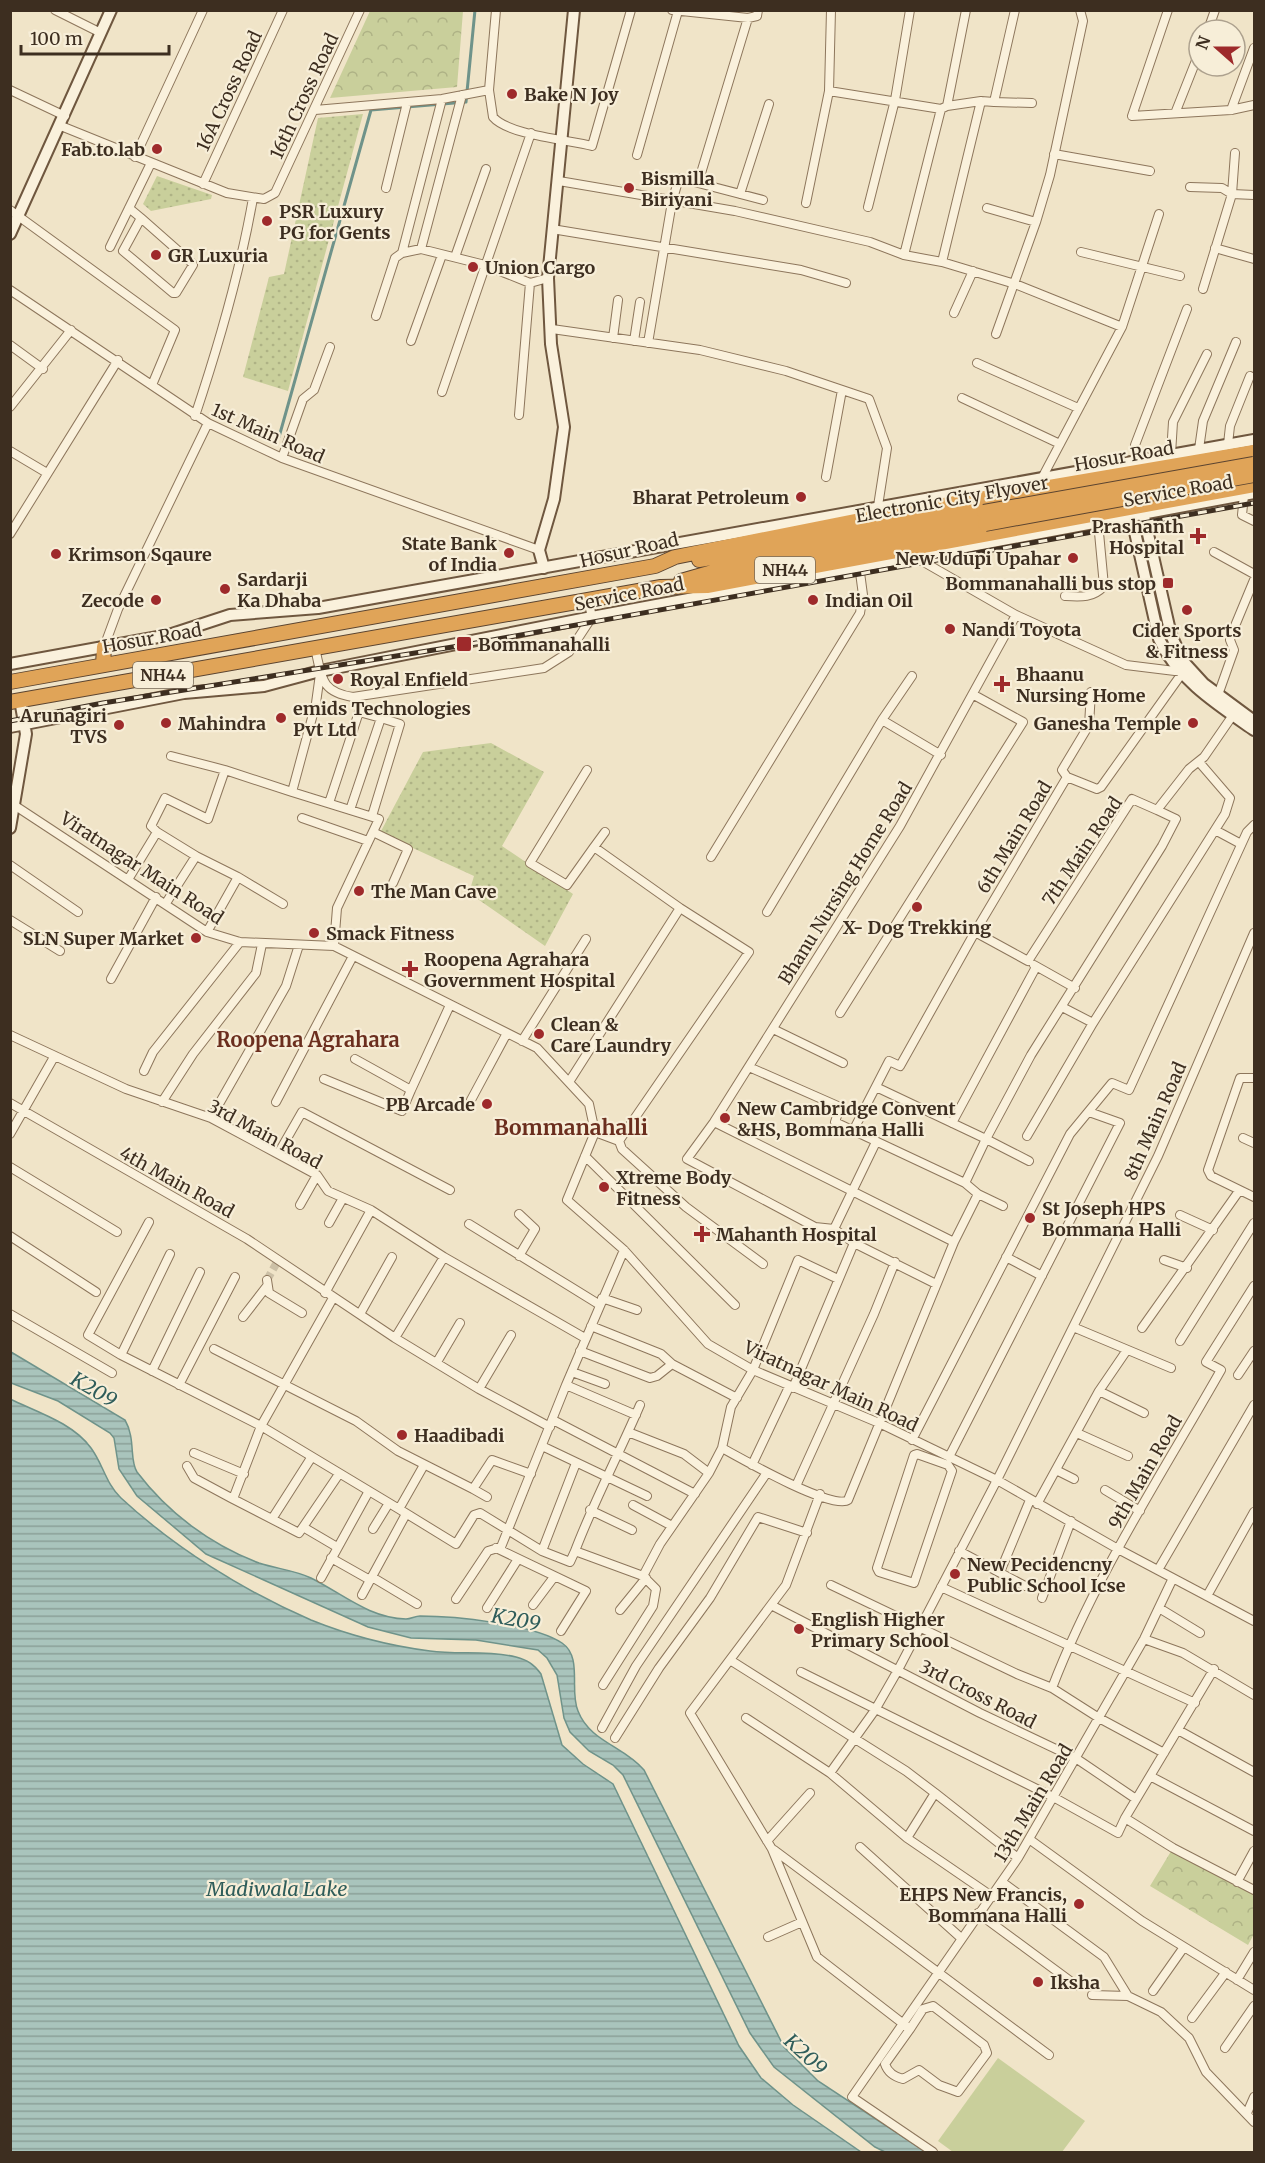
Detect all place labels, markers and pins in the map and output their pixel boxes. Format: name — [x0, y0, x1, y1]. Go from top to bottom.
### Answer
place label: Bake N Joy — [524, 83, 619, 106]
marker: Bake N Joy — [505, 87, 519, 101]
place label: Fab.to.lab — [61, 138, 145, 161]
marker: Fab.to.lab — [150, 142, 164, 156]
place label: Bismilla Biriyani — [641, 167, 715, 211]
marker: Bismilla Biriyani — [622, 181, 636, 195]
place label: PSR Luxury PG for Gents — [279, 200, 391, 244]
marker: PSR Luxury PG for Gents — [260, 214, 274, 228]
place label: GR Luxuria — [168, 244, 268, 267]
marker: GR Luxuria — [149, 248, 163, 262]
place label: Union Cargo — [485, 256, 596, 279]
marker: Union Cargo — [466, 260, 480, 274]
place label: Bharat Petroleum — [633, 486, 789, 509]
marker: Bharat Petroleum — [794, 490, 808, 504]
place label: Prashanth Hospital — [1092, 515, 1184, 559]
marker: Prashanth Hospital — [1189, 527, 1207, 545]
place label: State Bank of India — [401, 532, 497, 576]
place label: Krimson Sqaure — [68, 543, 212, 566]
marker: State Bank of India — [502, 546, 516, 560]
marker: Krimson Sqaure — [49, 547, 63, 561]
place label: New Udupi Upahar — [895, 547, 1061, 570]
marker: New Udupi Upahar — [1066, 551, 1080, 565]
place label: Sardarji Ka Dhaba — [237, 568, 321, 612]
place label: Bommanahalli bus stop — [945, 572, 1156, 595]
marker: Bommanahalli bus stop — [1161, 576, 1175, 590]
marker: Sardarji Ka Dhaba — [218, 582, 232, 596]
place label: Zecode — [81, 589, 144, 612]
place label: Indian Oil — [825, 589, 913, 612]
marker: Zecode — [149, 593, 163, 607]
marker: Indian Oil — [806, 593, 820, 607]
marker: Cider Sports & Fitness — [1180, 603, 1194, 617]
place label: Nandi Toyota — [962, 618, 1081, 641]
place label: Cider Sports & Fitness — [1132, 619, 1242, 663]
marker: Nandi Toyota — [943, 622, 957, 636]
place label: Bommanahalli — [478, 633, 610, 656]
marker: Bommanahalli — [455, 635, 473, 653]
place label: Bhaanu Nursing Home — [1016, 663, 1146, 707]
place label: Royal Enfield — [350, 668, 468, 691]
marker: Royal Enfield — [331, 672, 345, 686]
marker: Bhaanu Nursing Home — [993, 675, 1011, 693]
place label: emids Technologies Pvt Ltd — [293, 697, 471, 741]
place label: Arunagiri TVS — [19, 704, 107, 748]
marker: emids Technologies Pvt Ltd — [274, 711, 288, 725]
place label: Mahindra — [178, 712, 266, 735]
place label: Ganesha Temple — [1034, 712, 1181, 735]
marker: Mahindra — [159, 716, 173, 730]
marker: Ganesha Temple — [1186, 716, 1200, 730]
marker: Arunagiri TVS — [112, 718, 126, 732]
place label: The Man Cave — [371, 880, 497, 903]
marker: The Man Cave — [352, 884, 366, 898]
marker: X- Dog Trekking — [910, 900, 924, 914]
place label: X- Dog Trekking — [843, 916, 991, 939]
place label: Smack Fitness — [326, 922, 455, 945]
marker: Smack Fitness — [307, 926, 321, 940]
place label: SLN Super Market — [23, 927, 185, 950]
marker: SLN Super Market — [189, 931, 203, 945]
place label: Roopena Agrahara Government Hospital — [424, 948, 615, 992]
marker: Roopena Agrahara Government Hospital — [401, 960, 419, 978]
place label: Clean & Care Laundry — [551, 1013, 671, 1057]
marker: Clean & Care Laundry — [532, 1027, 546, 1041]
place label: PB Arcade — [385, 1093, 475, 1116]
marker: PB Arcade — [480, 1097, 494, 1111]
place label: New Cambridge Convent &HS, Bommana Halli — [737, 1097, 956, 1141]
marker: New Cambridge Convent &HS, Bommana Halli — [718, 1111, 732, 1125]
place label: Xtreme Body Fitness — [616, 1166, 732, 1210]
marker: Xtreme Body Fitness — [597, 1180, 611, 1194]
place label: St Joseph HPS Bommana Halli — [1042, 1197, 1181, 1241]
marker: St Joseph HPS Bommana Halli — [1023, 1211, 1037, 1225]
place label: Mahanth Hospital — [716, 1223, 877, 1246]
marker: Mahanth Hospital — [693, 1225, 711, 1243]
place label: Haadibadi — [414, 1424, 504, 1447]
marker: Haadibadi — [395, 1428, 409, 1442]
place label: New Pecidencny Public School Icse — [967, 1553, 1126, 1597]
marker: New Pecidencny Public School Icse — [948, 1567, 962, 1581]
place label: English Higher Primary School — [811, 1608, 949, 1652]
marker: English Higher Primary School — [792, 1622, 806, 1636]
place label: EHPS New Francis, Bommana Halli — [899, 1883, 1067, 1927]
marker: EHPS New Francis, Bommana Halli — [1072, 1897, 1086, 1911]
place label: Iksha — [1050, 1971, 1100, 1994]
marker: Iksha — [1031, 1975, 1045, 1989]

